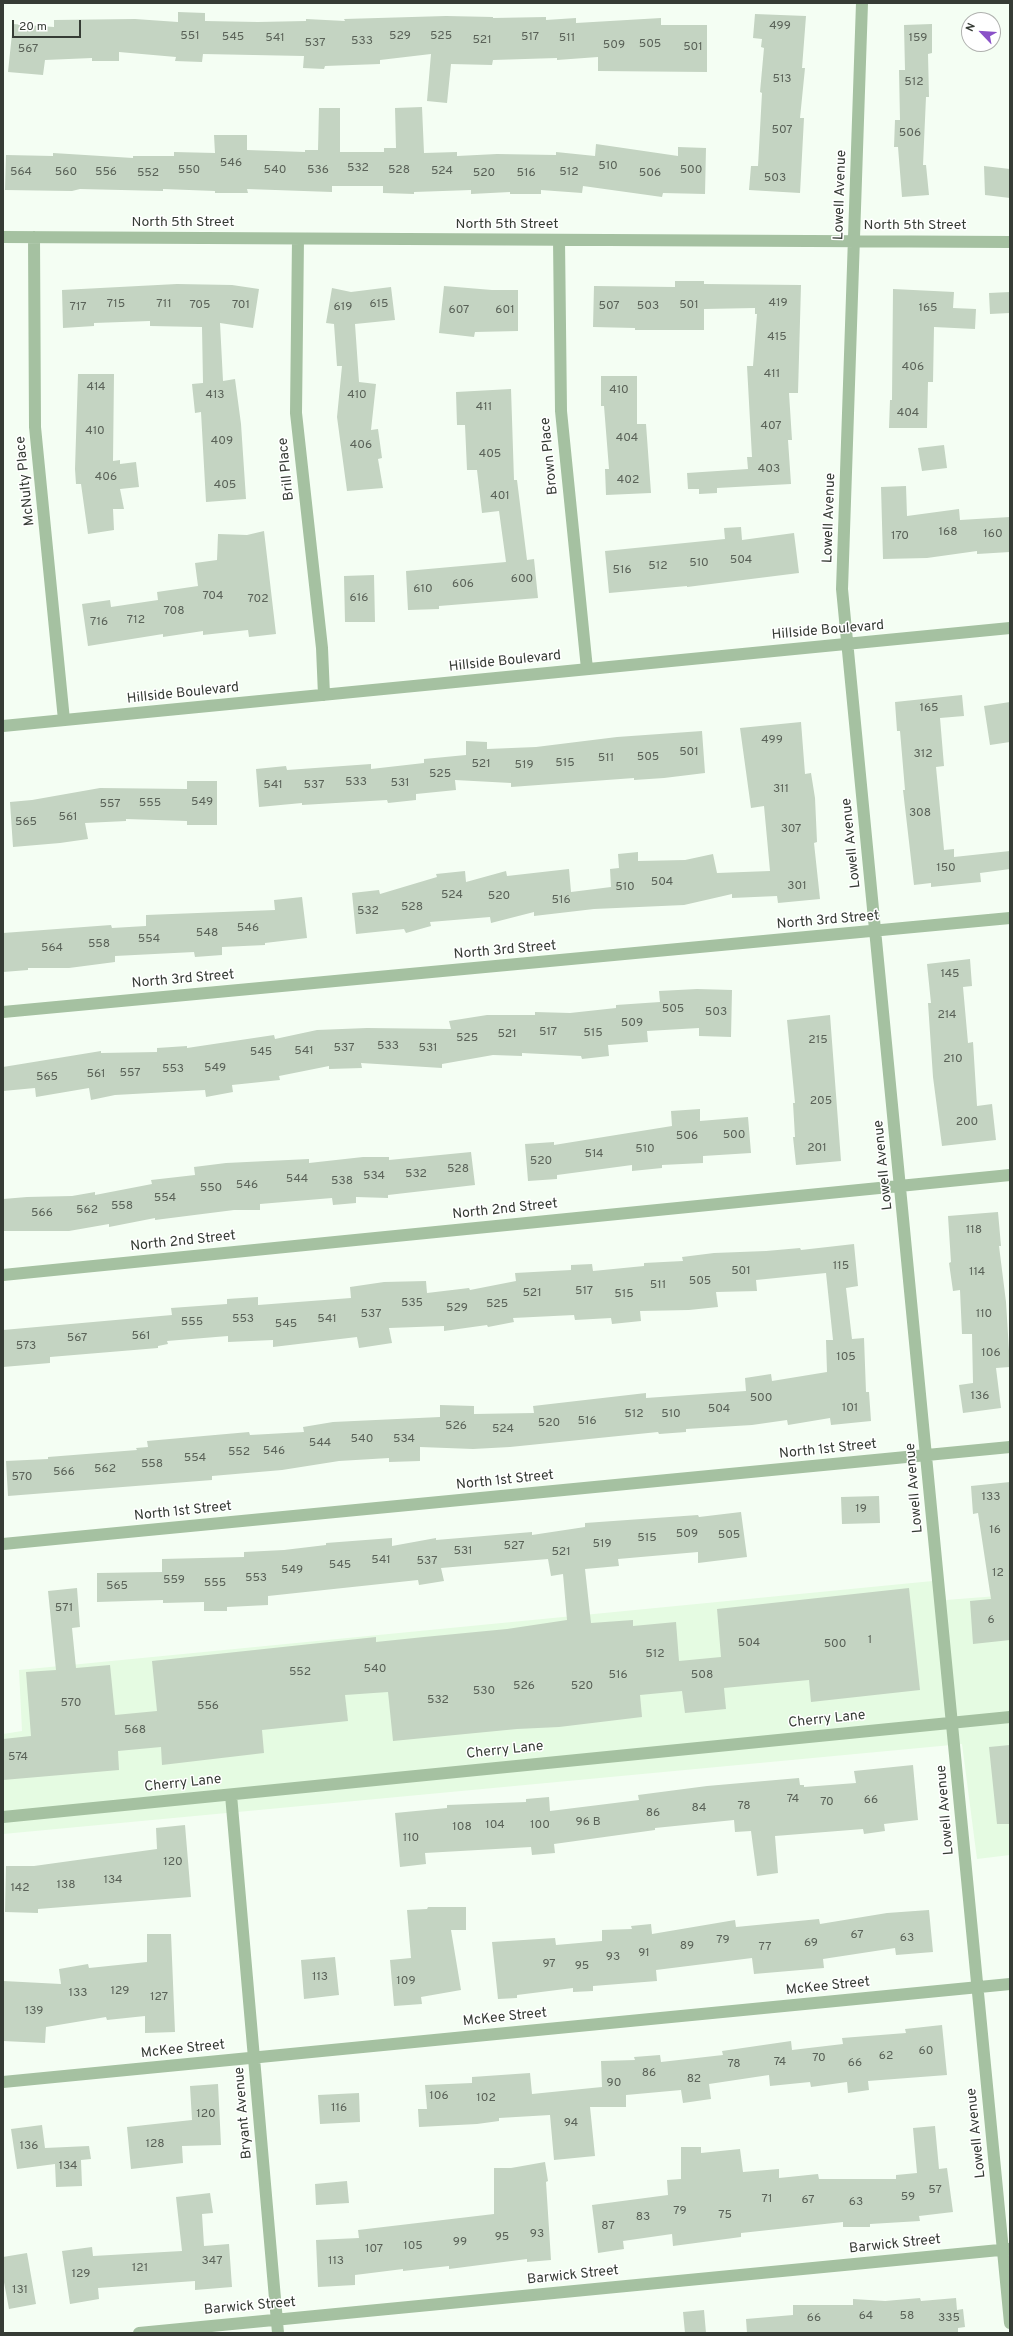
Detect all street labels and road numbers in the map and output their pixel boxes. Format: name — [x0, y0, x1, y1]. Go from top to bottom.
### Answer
street label: Lowell Avenue — [831, 150, 851, 240]
street label: North 5th Street — [132, 215, 234, 231]
street label: North 5th Street — [456, 217, 558, 233]
street label: North 5th Street — [864, 218, 966, 234]
street label: Brown Place — [538, 416, 562, 496]
street label: McNulty Place — [13, 435, 39, 527]
street label: Brill Place — [275, 437, 299, 501]
street label: Lowell Avenue — [820, 473, 840, 563]
street label: Hillside Boulevard — [771, 618, 885, 644]
street label: Hillside Boulevard — [448, 648, 562, 676]
street label: Hillside Boulevard — [126, 680, 240, 708]
street label: Lowell Avenue — [839, 797, 865, 889]
street label: North 3rd Street — [776, 908, 880, 934]
street label: North 3rd Street — [453, 938, 557, 964]
street label: North 3rd Street — [131, 967, 235, 993]
street label: Lowell Avenue — [871, 1119, 897, 1211]
street label: North 2nd Street — [451, 1196, 559, 1224]
street label: North 2nd Street — [129, 1228, 237, 1256]
street label: North 1st Street — [778, 1437, 878, 1463]
street label: Lowell Avenue — [903, 1442, 927, 1534]
street label: North 1st Street — [455, 1468, 555, 1494]
street label: North 1st Street — [133, 1499, 233, 1525]
street label: Cherry Lane — [788, 1708, 866, 1732]
street label: Cherry Lane — [466, 1739, 544, 1763]
street label: Lowell Avenue — [934, 1764, 958, 1856]
street label: Cherry Lane — [144, 1772, 222, 1796]
street label: McKee Street — [785, 1974, 871, 2000]
street label: McKee Street — [462, 2005, 548, 2031]
street label: McKee Street — [140, 2037, 226, 2063]
street label: Bryant Avenue — [232, 2066, 256, 2160]
street label: Lowell Avenue — [964, 2087, 990, 2179]
street label: Barwick Street — [848, 2232, 942, 2258]
street label: Barwick Street — [526, 2263, 620, 2289]
street label: Barwick Street — [203, 2295, 297, 2319]

